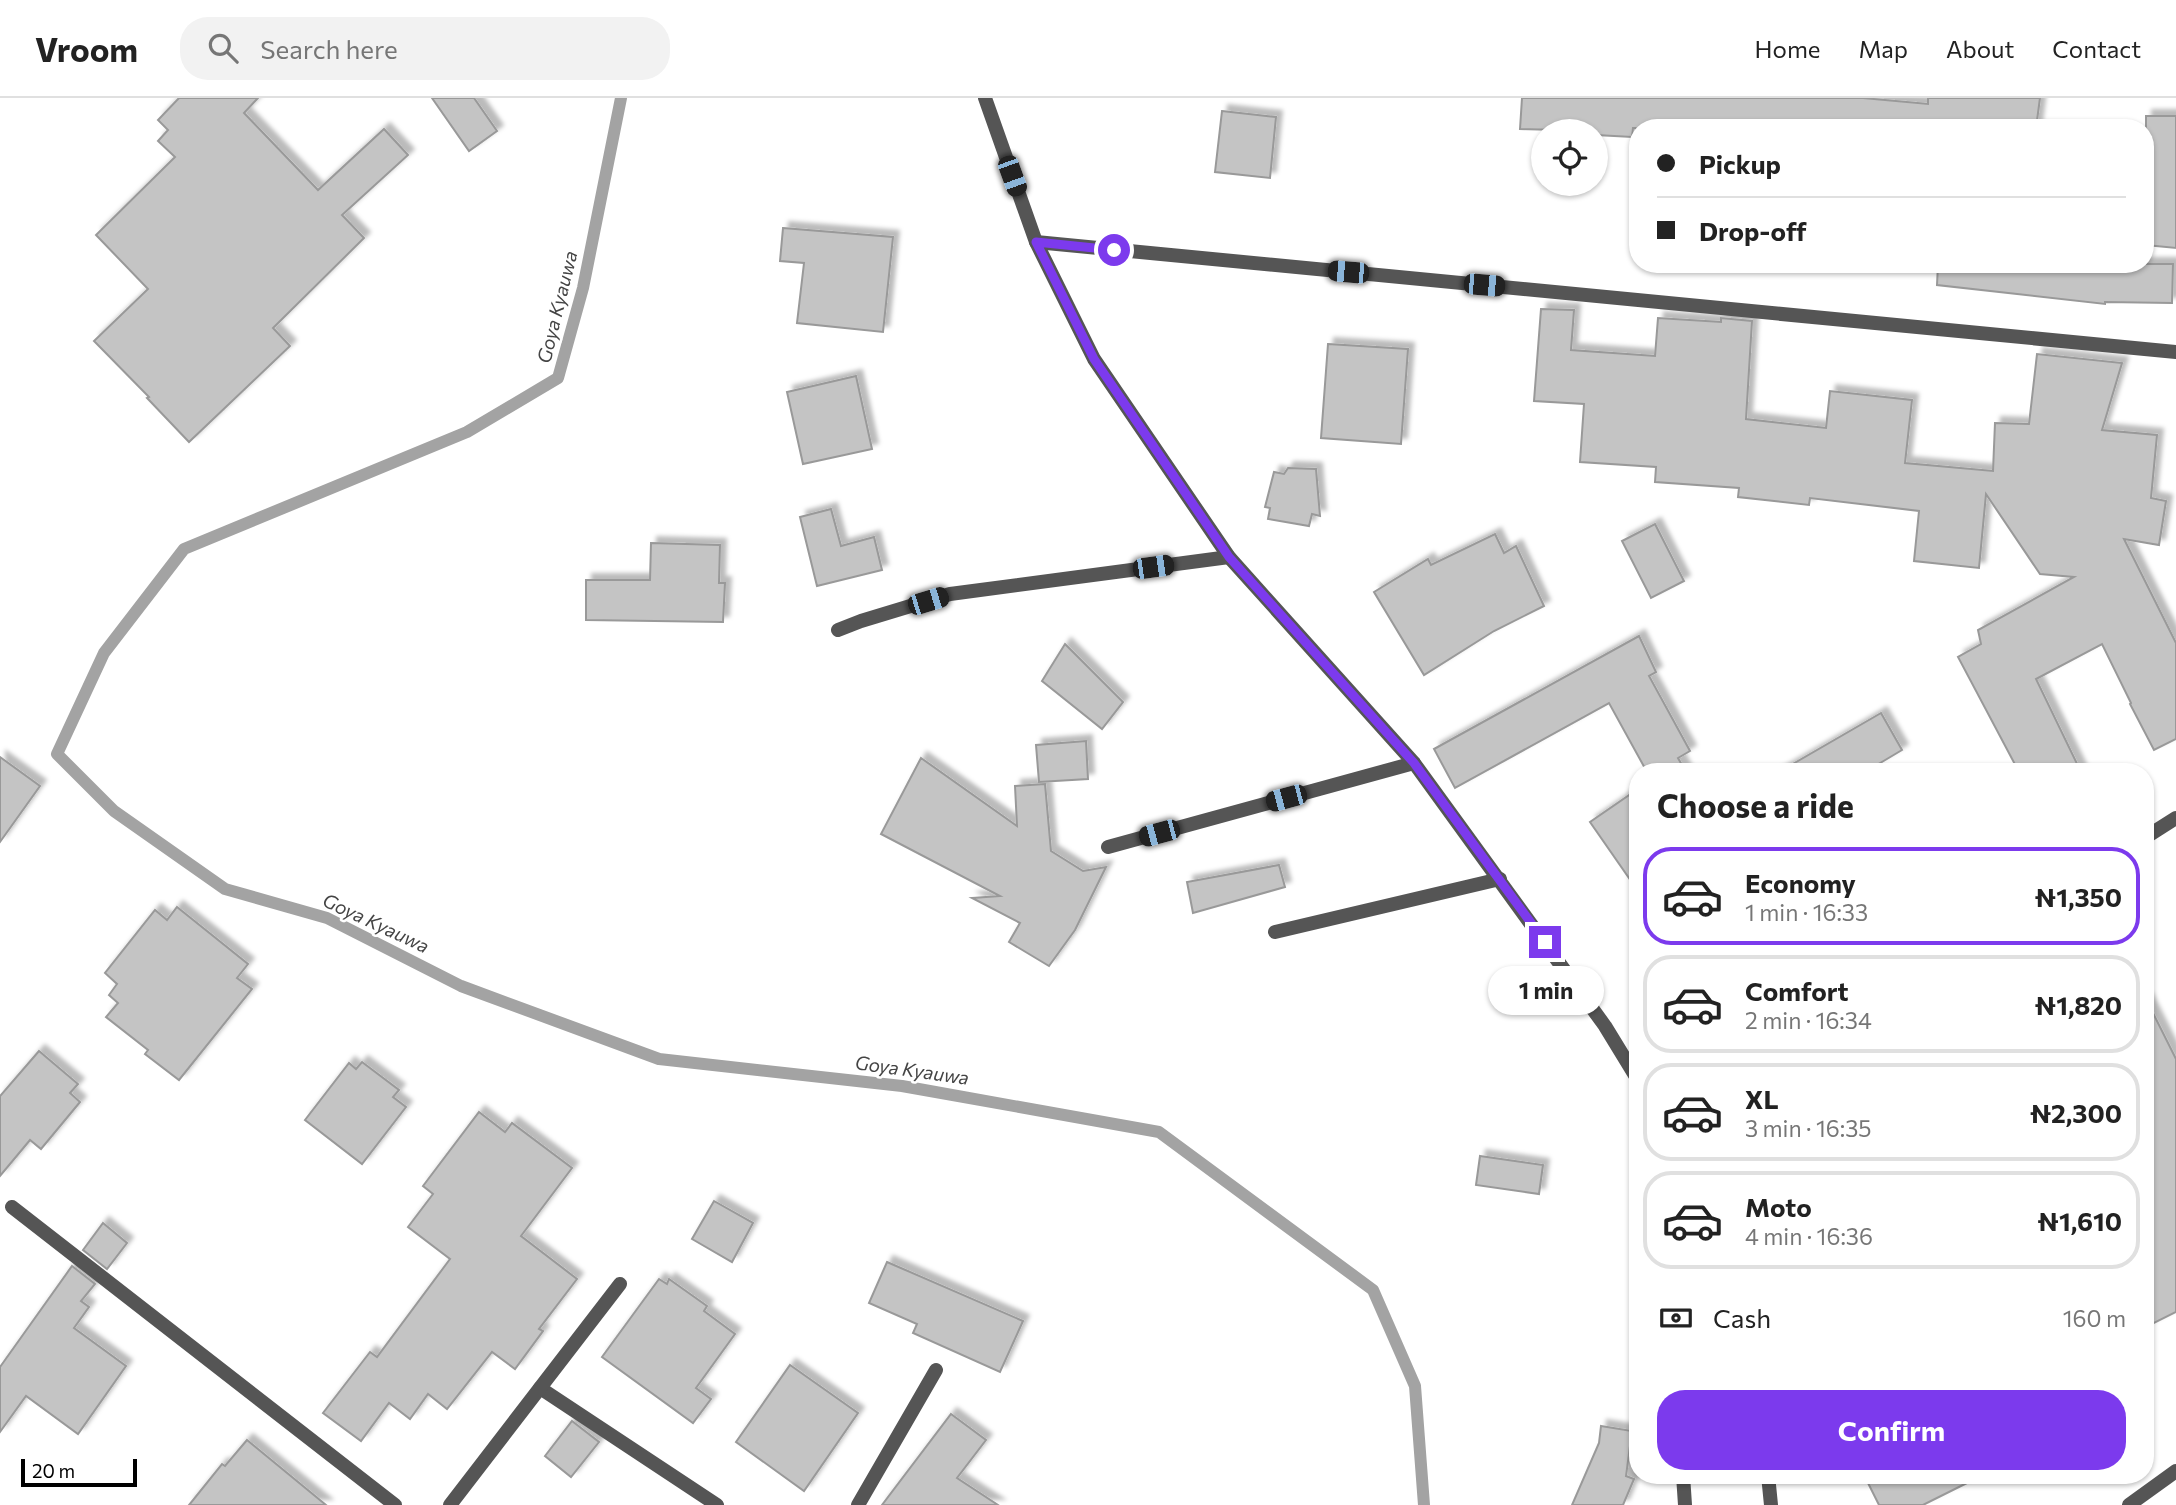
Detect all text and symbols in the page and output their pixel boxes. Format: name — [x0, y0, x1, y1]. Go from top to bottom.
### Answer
search box — [180, 17, 670, 80]
text: Vroom — [35, 28, 138, 69]
icon: search — [204, 29, 242, 67]
text: Search here — [260, 33, 398, 64]
text: Home — [1755, 34, 1821, 63]
text: Map — [1859, 34, 1908, 63]
text: About — [1946, 34, 2014, 63]
text: Contact — [2052, 34, 2141, 63]
map controls — [1531, 119, 1608, 196]
button: locate — [1531, 119, 1608, 196]
text: Pickup — [1699, 148, 1781, 179]
car — [995, 153, 1030, 199]
text: Drop-off — [1699, 215, 1806, 246]
route start — [1098, 234, 1130, 266]
water label: Goya Kyauwa — [531, 248, 582, 365]
car — [1327, 260, 1370, 284]
car — [1463, 273, 1506, 297]
car — [1131, 554, 1176, 580]
car — [905, 585, 952, 617]
car — [1263, 782, 1310, 814]
text: Choose a ride — [1657, 785, 1854, 825]
car — [1136, 817, 1183, 849]
icon: car — [1661, 865, 1724, 928]
text: Economy — [1745, 867, 1856, 898]
text: ₦1,350 — [2035, 881, 2122, 912]
water label: Goya Kyauwa — [319, 888, 433, 957]
text: 1 min · 16:33 — [1745, 898, 1868, 926]
route end — [1529, 926, 1561, 958]
callout: 1 min — [1487, 966, 1603, 1015]
icon: car — [1661, 973, 1724, 1036]
text: Comfort — [1745, 975, 1848, 1006]
text: 1 min — [1519, 976, 1573, 1004]
text: ₦1,820 — [2035, 989, 2122, 1020]
text: 2 min · 16:34 — [1745, 1006, 1872, 1034]
water label: Goya Kyauwa — [854, 1050, 971, 1089]
icon: car — [1661, 1081, 1724, 1144]
text: XL — [1745, 1083, 1779, 1114]
text: ₦2,300 — [2030, 1097, 2122, 1128]
text: 3 min · 16:35 — [1745, 1114, 1871, 1142]
icon: car — [1661, 1189, 1724, 1252]
text: Moto — [1745, 1191, 1812, 1222]
text: ₦1,610 — [2037, 1205, 2122, 1236]
text: 4 min · 16:36 — [1745, 1222, 1873, 1250]
icon: cash — [1657, 1299, 1695, 1337]
text: Cash — [1713, 1302, 1771, 1333]
text: 160 m — [2063, 1304, 2126, 1332]
button: Confirm — [1657, 1390, 2126, 1470]
scale bar — [21, 1456, 136, 1488]
text: 20 m — [32, 1459, 75, 1482]

